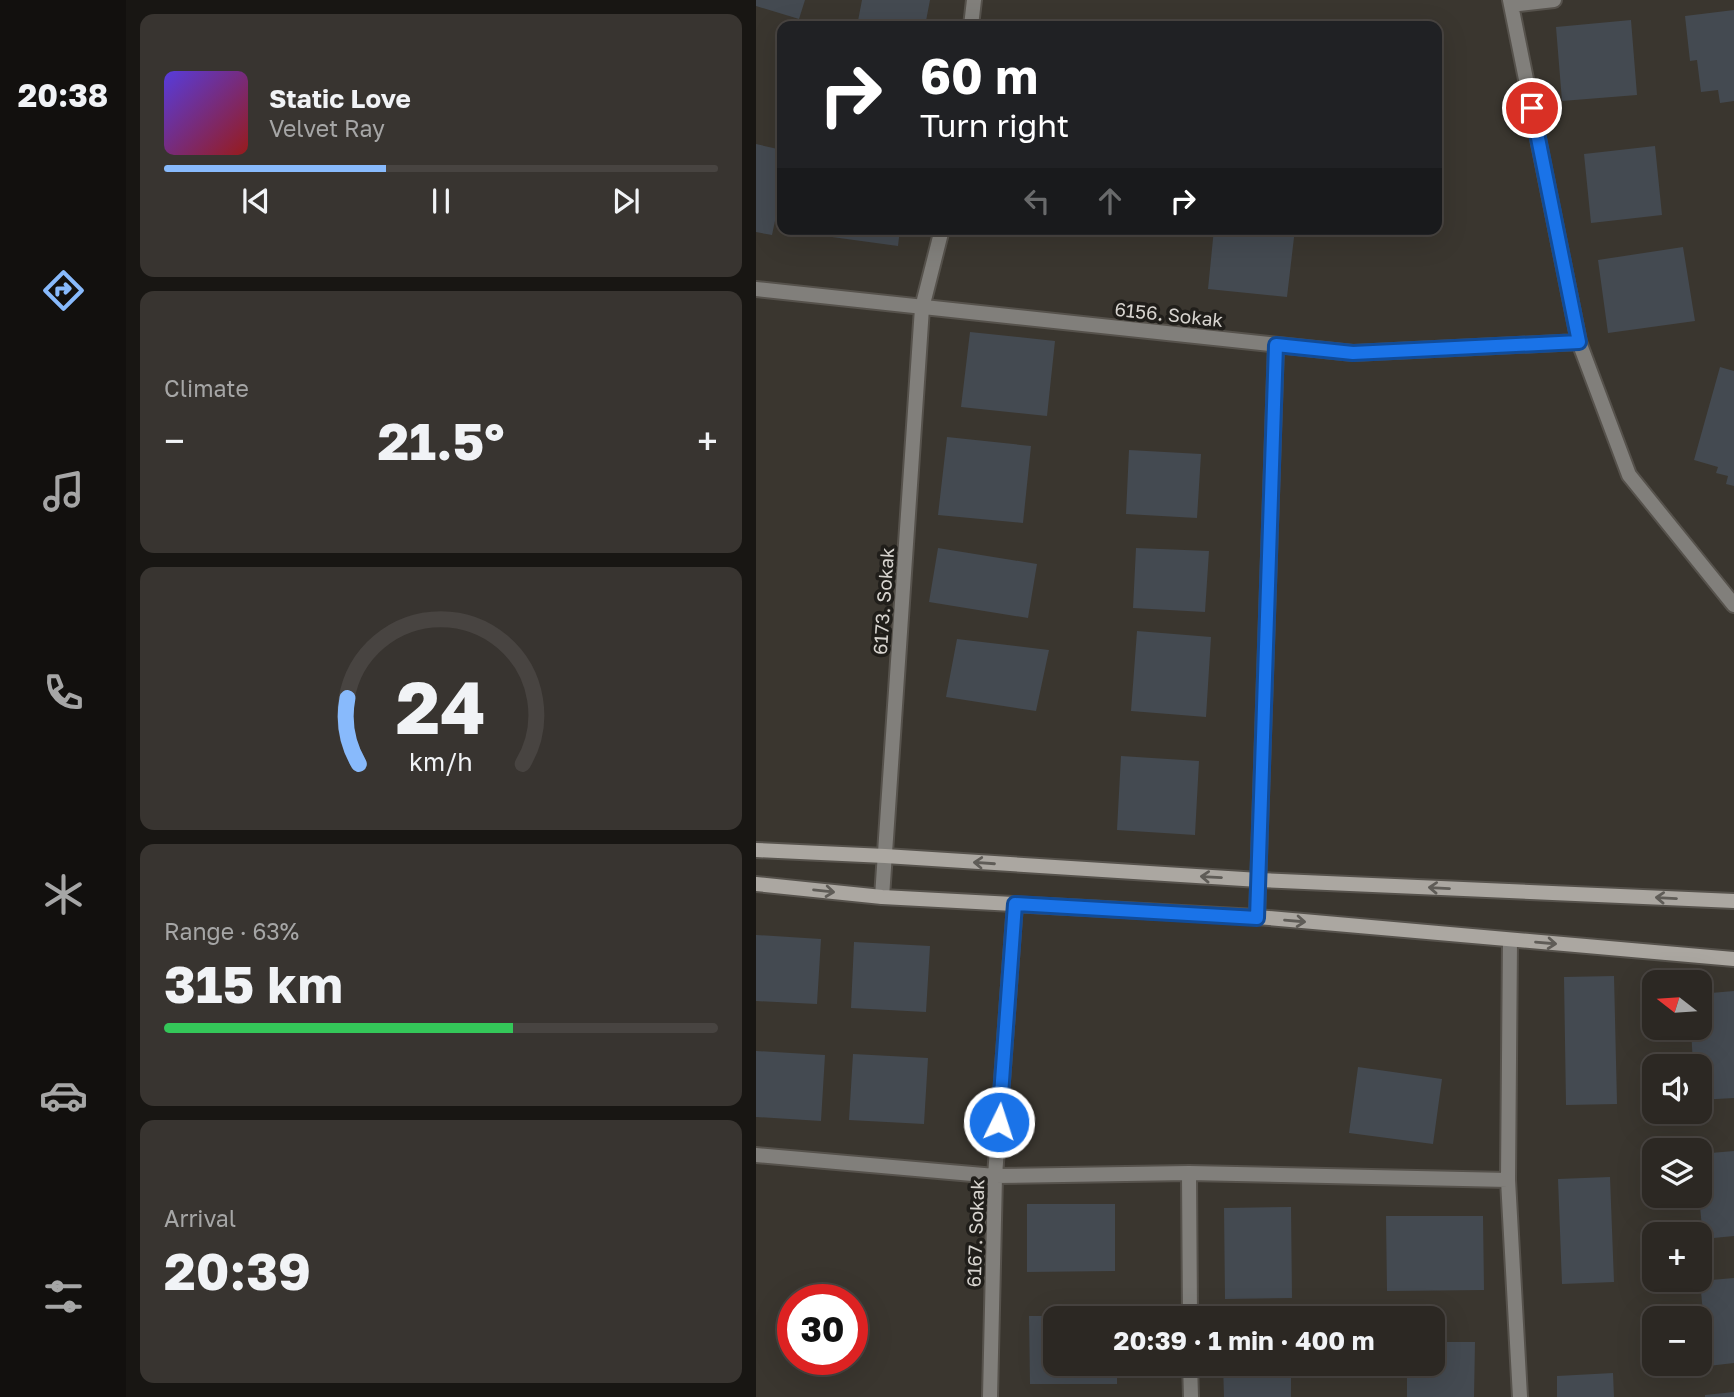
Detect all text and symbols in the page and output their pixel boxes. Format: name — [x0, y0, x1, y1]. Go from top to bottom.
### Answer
text: 60 m — [920, 46, 1038, 105]
icon: right — [805, 49, 896, 140]
text: 20:38 — [18, 76, 108, 114]
pin — [1502, 78, 1562, 138]
text: Static Love — [269, 83, 411, 114]
icon: arrive — [1513, 89, 1551, 127]
text: Turn right — [920, 106, 1069, 144]
text: Velvet Ray — [269, 114, 385, 142]
icon: previous — [237, 182, 275, 220]
icon: pause — [422, 182, 460, 220]
icon: next — [607, 182, 645, 220]
icon: left — [1018, 182, 1056, 220]
icon: ahead — [1091, 182, 1129, 220]
icon: right — [1164, 182, 1202, 220]
icon: directions — [39, 266, 88, 315]
street label: 6156. Sokak — [1113, 297, 1225, 331]
text: Climate — [164, 374, 249, 402]
text: 21.5° — [377, 409, 505, 471]
text: − — [164, 418, 185, 463]
text: + — [697, 418, 718, 463]
icon: music — [39, 467, 88, 516]
street label: 6173. Sokak — [868, 546, 898, 656]
text: 24 — [396, 664, 486, 751]
icon: phone — [39, 668, 88, 717]
text: km/h — [409, 746, 473, 777]
one-way arrow — [973, 856, 996, 869]
icon: climate — [39, 870, 88, 919]
one-way arrow — [1201, 870, 1223, 883]
one-way arrow — [1427, 881, 1450, 894]
one-way arrow — [812, 885, 835, 898]
one-way arrow — [1655, 891, 1678, 904]
one-way arrow — [1284, 915, 1306, 928]
text: Range · 63% — [164, 917, 299, 945]
one-way arrow — [1535, 937, 1557, 950]
text: 315 km — [164, 952, 343, 1014]
north arrow — [1642, 970, 1712, 1040]
map controls — [1642, 970, 1712, 1376]
button: sound — [1642, 1054, 1712, 1124]
icon: car — [39, 1071, 88, 1120]
position arrow — [962, 1085, 1036, 1159]
button: layers — [1642, 1138, 1712, 1208]
street label: 6167. Sokak — [962, 1178, 988, 1288]
text: Arrival — [164, 1204, 236, 1232]
button: + — [1642, 1222, 1712, 1292]
text: 20:39 — [164, 1239, 311, 1301]
icon: filters — [39, 1272, 88, 1321]
speed limit sign: 30 — [777, 1284, 868, 1375]
button: − — [1642, 1306, 1712, 1376]
text: 20:39 · 1 min · 400 m — [1114, 1325, 1374, 1356]

